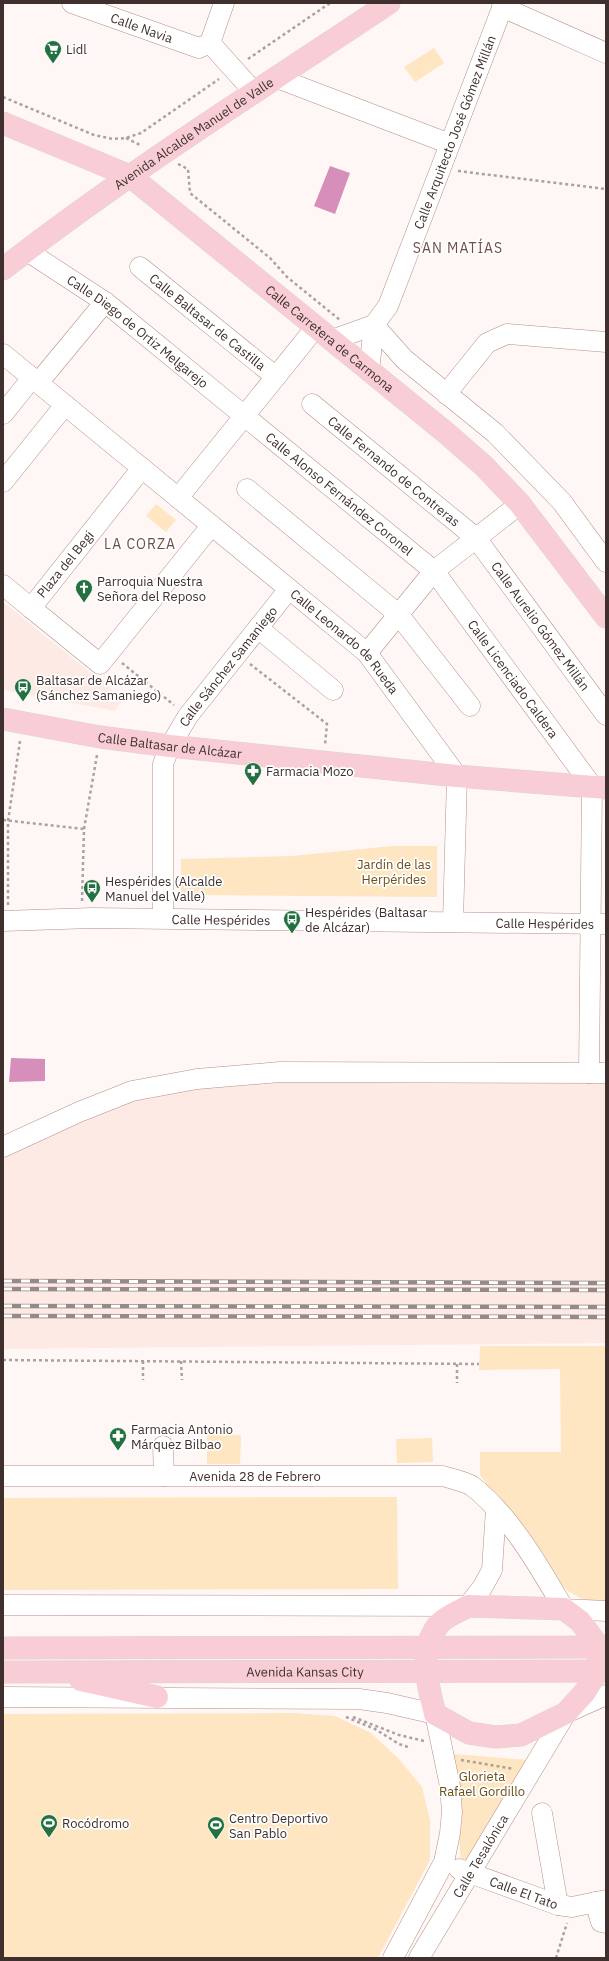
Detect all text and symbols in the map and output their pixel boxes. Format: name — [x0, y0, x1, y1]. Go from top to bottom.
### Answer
street label: Calle Navia — [108, 9, 175, 47]
street label: Calle Arquitecto José Gómez Millán — [410, 33, 500, 232]
supermarket icon: Lidl — [43, 39, 63, 64]
place label: Lidl — [66, 41, 87, 58]
street label: Avenida Alcalde Manuel de Valle — [111, 74, 277, 194]
district label: SAN MATÍAS — [413, 238, 503, 257]
street label: Calle Baltasar de Castilla — [146, 270, 269, 374]
street label: Calle Diego de Ortiz Melgarejo — [64, 271, 212, 392]
street label: Calle Carretera de Carmona — [262, 281, 397, 396]
street label: Calle Fernando de Contreras — [324, 412, 463, 530]
street label: Calle Alonso Fernández Coronel — [262, 429, 417, 560]
street label: Plaza del Begi — [33, 527, 98, 601]
district label: LA CORZA — [104, 535, 176, 553]
street label: Calle Aurelio Gómez Millán — [487, 558, 593, 694]
place label: Parroquia Nuestra Señora del Reposo — [97, 573, 206, 605]
church icon: Parroquia Nuestra Señora del Reposo — [74, 578, 94, 603]
street label: Calle Leonardo de Rueda — [287, 585, 402, 698]
street label: Calle Sánchez Samaniego — [176, 603, 281, 730]
street label: Calle Licenciado Caldera — [464, 617, 562, 742]
place label: Baltasar de Alcázar (Sánchez Samaniego) — [36, 672, 161, 704]
bus stop icon: Baltasar de Alcázar (Sánchez Samaniego) — [13, 677, 33, 702]
street label: Calle Baltasar de Alcázar — [97, 729, 243, 762]
pharmacy icon: Farmacia Mozo — [243, 761, 263, 786]
place label: Farmacia Mozo — [266, 763, 354, 780]
park label: Jardín de las Herpérides — [357, 856, 431, 888]
place label: Hespérides (Alcalde Manuel del Valle) — [105, 873, 222, 905]
bus stop icon: Hespérides (Alcalde Manuel del Valle) — [82, 878, 102, 903]
place label: Hespérides (Baltasar de Alcázar) — [305, 904, 427, 936]
bus stop icon: Hespérides (Baltasar de Alcázar) — [282, 909, 302, 934]
street label: Calle Hespérides — [171, 911, 270, 929]
street label: Calle Hespérides — [495, 915, 594, 933]
place label: Farmacia Antonio Márquez Bilbao — [131, 1421, 233, 1453]
pharmacy icon: Farmacia Antonio Márquez Bilbao — [108, 1426, 128, 1451]
street label: Avenida 28 de Febrero — [189, 1468, 321, 1485]
street label: Avenida Kansas City — [246, 1663, 364, 1681]
park label: Glorieta Rafael Gordillo — [439, 1768, 525, 1800]
place label: Centro Deportivo San Pablo — [229, 1810, 328, 1842]
street label: Calle Tesalónica — [449, 1811, 512, 1901]
sports icon: Rocódromo — [39, 1813, 59, 1838]
place label: Rocódromo — [62, 1815, 129, 1832]
sports icon: Centro Deportivo San Pablo — [206, 1815, 226, 1840]
street label: Calle El Tato — [487, 1873, 560, 1913]

